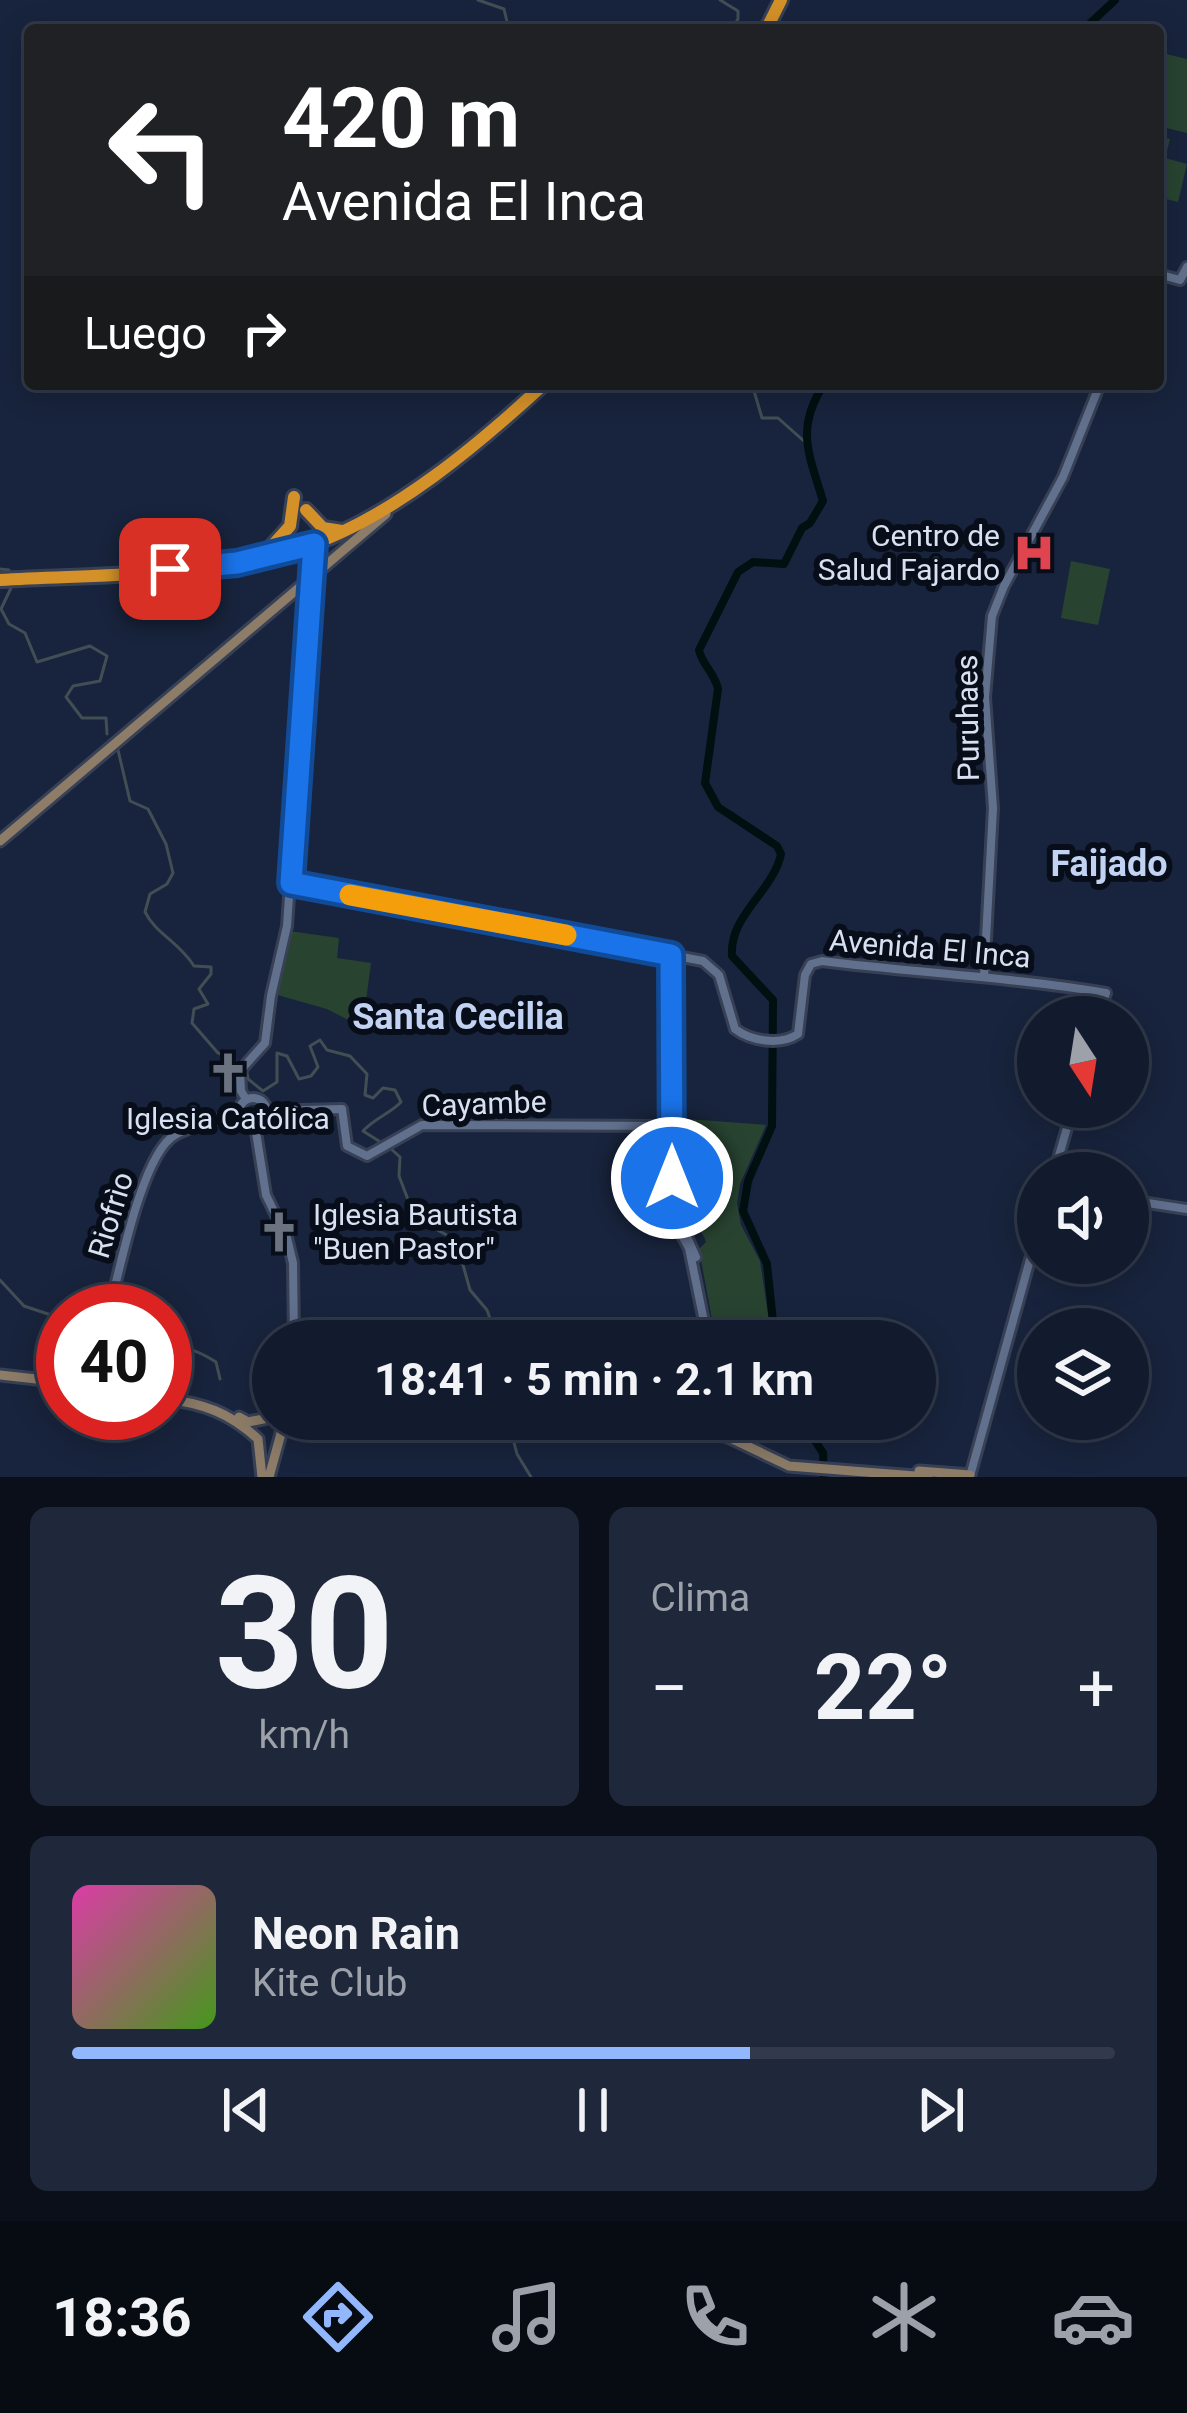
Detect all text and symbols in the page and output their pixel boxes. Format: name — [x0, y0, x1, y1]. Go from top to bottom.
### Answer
text: 420 m — [282, 69, 520, 168]
icon: left — [84, 72, 240, 228]
text: Avenida El Inca — [282, 170, 646, 233]
icon: right — [231, 300, 297, 366]
text: Luego — [84, 307, 207, 360]
pin — [119, 518, 221, 620]
place label: Centro de Salud Fajardo — [818, 518, 1000, 587]
hospital icon: Centro de Salud Fajardo — [1011, 530, 1057, 576]
icon: arrive — [137, 536, 203, 602]
street label: Puruhaes — [949, 655, 986, 782]
district label: Faijado — [1050, 843, 1168, 885]
street label: Avenida El Inca — [828, 922, 1032, 975]
district label: Santa Cecilia — [352, 996, 564, 1038]
north arrow — [1017, 996, 1149, 1128]
map controls — [1017, 996, 1149, 1440]
church icon: Iglesia Católica — [205, 1050, 251, 1096]
street label: Cayambe — [421, 1084, 547, 1123]
place label: Iglesia Católica — [126, 1101, 330, 1136]
position arrow — [609, 1115, 735, 1241]
button: sound — [1017, 1152, 1149, 1284]
street label: Riofrìo — [81, 1168, 140, 1262]
place label: Iglesia Bautista "Buen Pastor" — [313, 1197, 518, 1266]
church icon: Iglesia Bautista "Buen Pastor" — [256, 1209, 302, 1255]
speed limit sign: 40 — [36, 1284, 192, 1440]
button: layers — [1017, 1308, 1149, 1440]
text: 18:41 · 5 min · 2.1 km — [374, 1353, 814, 1406]
text: 30 — [215, 1542, 394, 1725]
text: Clima — [651, 1575, 750, 1621]
text: 22° — [814, 1636, 952, 1741]
text: − — [651, 1650, 688, 1727]
text: + — [1078, 1650, 1115, 1727]
text: km/h — [258, 1712, 350, 1758]
text: Neon Rain — [252, 1907, 460, 1960]
text: Kite Club — [252, 1960, 407, 2006]
icon: previous — [213, 2077, 279, 2143]
icon: pause — [560, 2077, 626, 2143]
icon: next — [908, 2077, 974, 2143]
icon: directions — [296, 2275, 380, 2359]
icon: music — [485, 2275, 569, 2359]
icon: phone — [673, 2275, 757, 2359]
icon: climate — [862, 2275, 946, 2359]
icon: car — [1051, 2275, 1135, 2359]
text: 18:36 — [52, 2286, 191, 2349]

